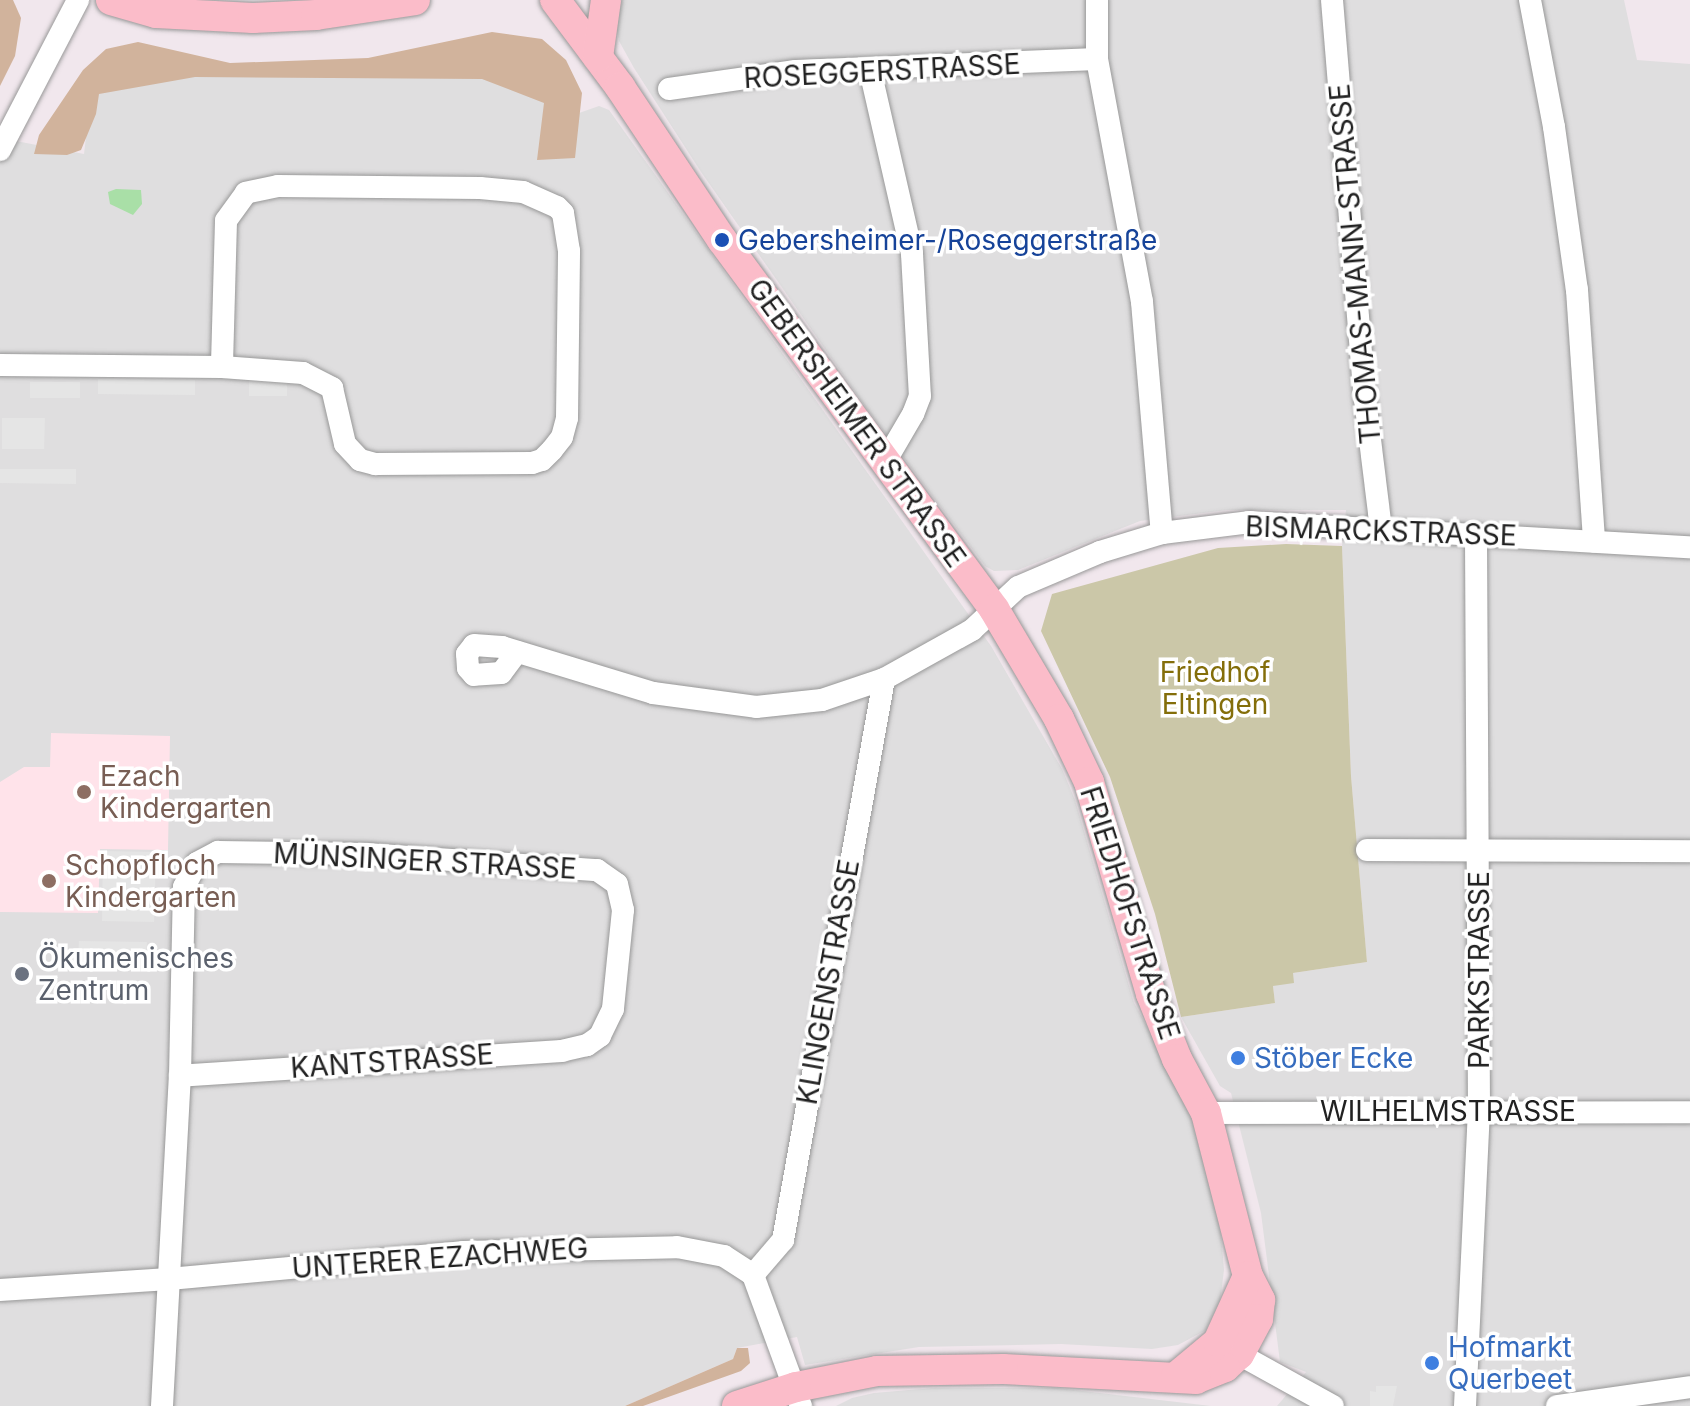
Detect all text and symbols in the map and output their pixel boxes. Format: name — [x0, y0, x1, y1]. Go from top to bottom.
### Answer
street label: ROSEGGERSTRASSE — [743, 47, 1021, 95]
street label: THOMAS-MANN-STRASSE — [1323, 82, 1387, 446]
place label: Gebersheimer-/Roseggerstraße — [738, 223, 1157, 257]
marker: Gebersheimer-/Roseggerstraße — [713, 231, 731, 249]
street label: GEBERSHEIMER STRASSE — [741, 272, 973, 574]
street label: BISMARCKSTRASSE — [1245, 509, 1517, 553]
park label: Friedhof Eltingen — [1160, 655, 1270, 721]
place label: Ezach Kindergarten — [100, 759, 272, 825]
street label: FRIEDHOFSTRASSE — [1073, 782, 1187, 1044]
marker: Ezach Kindergarten — [75, 783, 93, 801]
street label: MÜNSINGER STRASSE — [273, 836, 577, 886]
place label: Schopfloch Kindergarten — [65, 848, 237, 914]
street label: KLINGENSTRASSE — [790, 857, 866, 1107]
street label: PARKSTRASSE — [1462, 871, 1496, 1069]
marker: Schopfloch Kindergarten — [40, 872, 58, 890]
place label: Ökumenisches Zentrum — [38, 941, 234, 1007]
marker: Ökumenisches Zentrum — [13, 965, 31, 983]
street label: KANTSTRASSE — [289, 1037, 495, 1085]
place label: Stöber Ecke — [1254, 1041, 1413, 1075]
marker: Stöber Ecke — [1229, 1049, 1247, 1067]
street label: WILHELMSTRASSE — [1320, 1094, 1576, 1128]
street label: UNTERER EZACHWEG — [291, 1231, 589, 1285]
place label: Hofmarkt Querbeet — [1448, 1330, 1572, 1396]
marker: Hofmarkt Querbeet — [1423, 1354, 1441, 1372]

